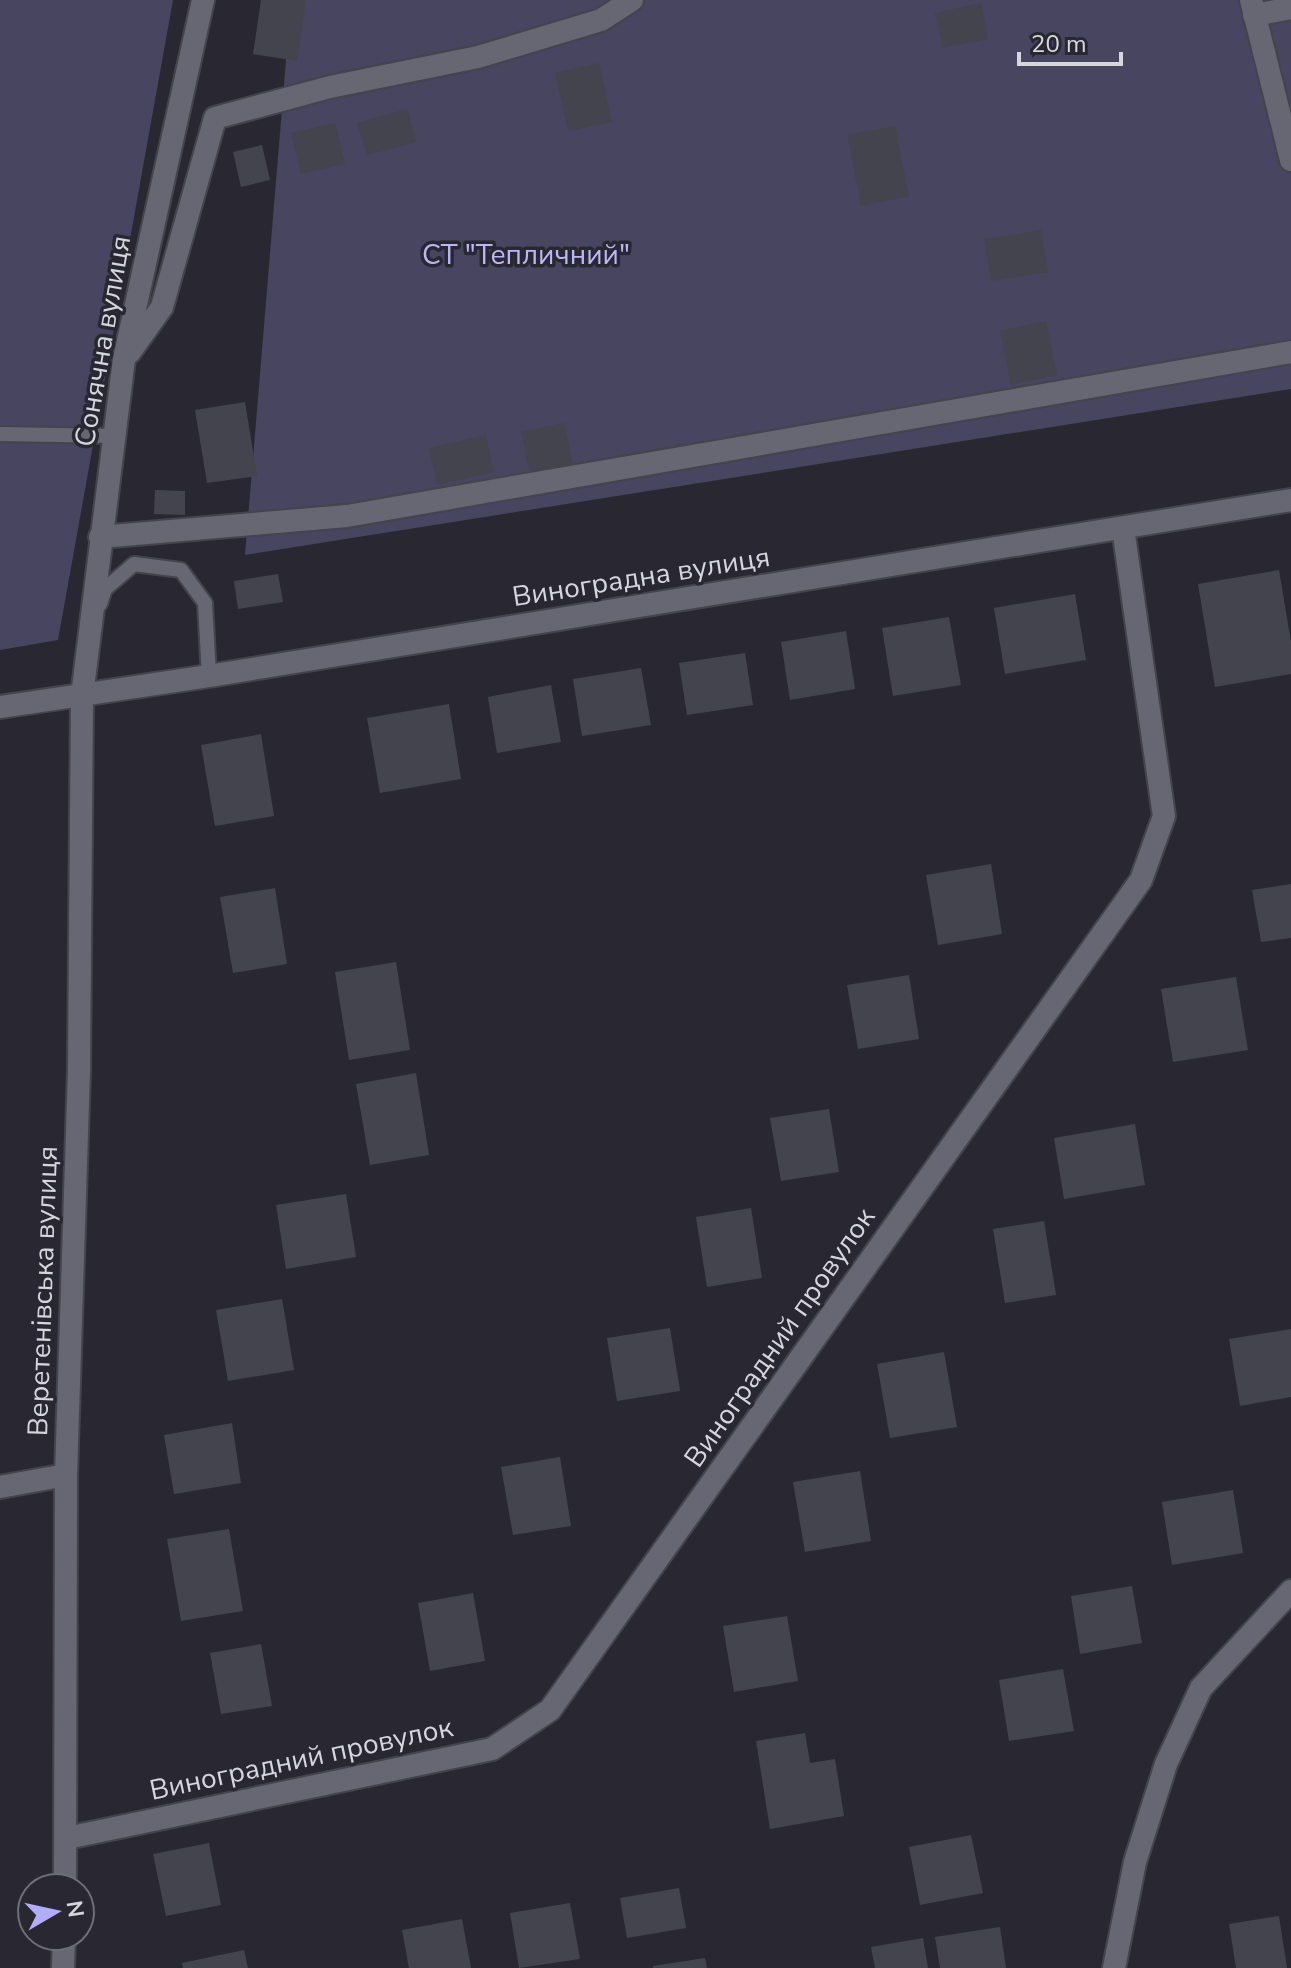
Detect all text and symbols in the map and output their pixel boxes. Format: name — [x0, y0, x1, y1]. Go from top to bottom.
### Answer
scale bar — [1019, 16, 1121, 66]
text: 20 m — [1031, 28, 1087, 60]
street label: Сонячна вулиця — [66, 233, 140, 450]
park label: СТ "Тепличний" — [422, 236, 630, 274]
street label: Виноградна вулиця — [510, 538, 773, 616]
street label: Веретенівська вулиця — [19, 1145, 67, 1437]
street label: Виноградний провулок — [676, 1200, 884, 1475]
street label: Виноградний провулок — [146, 1708, 457, 1810]
north arrow — [16, 1872, 96, 1952]
text: N — [59, 1899, 91, 1920]

